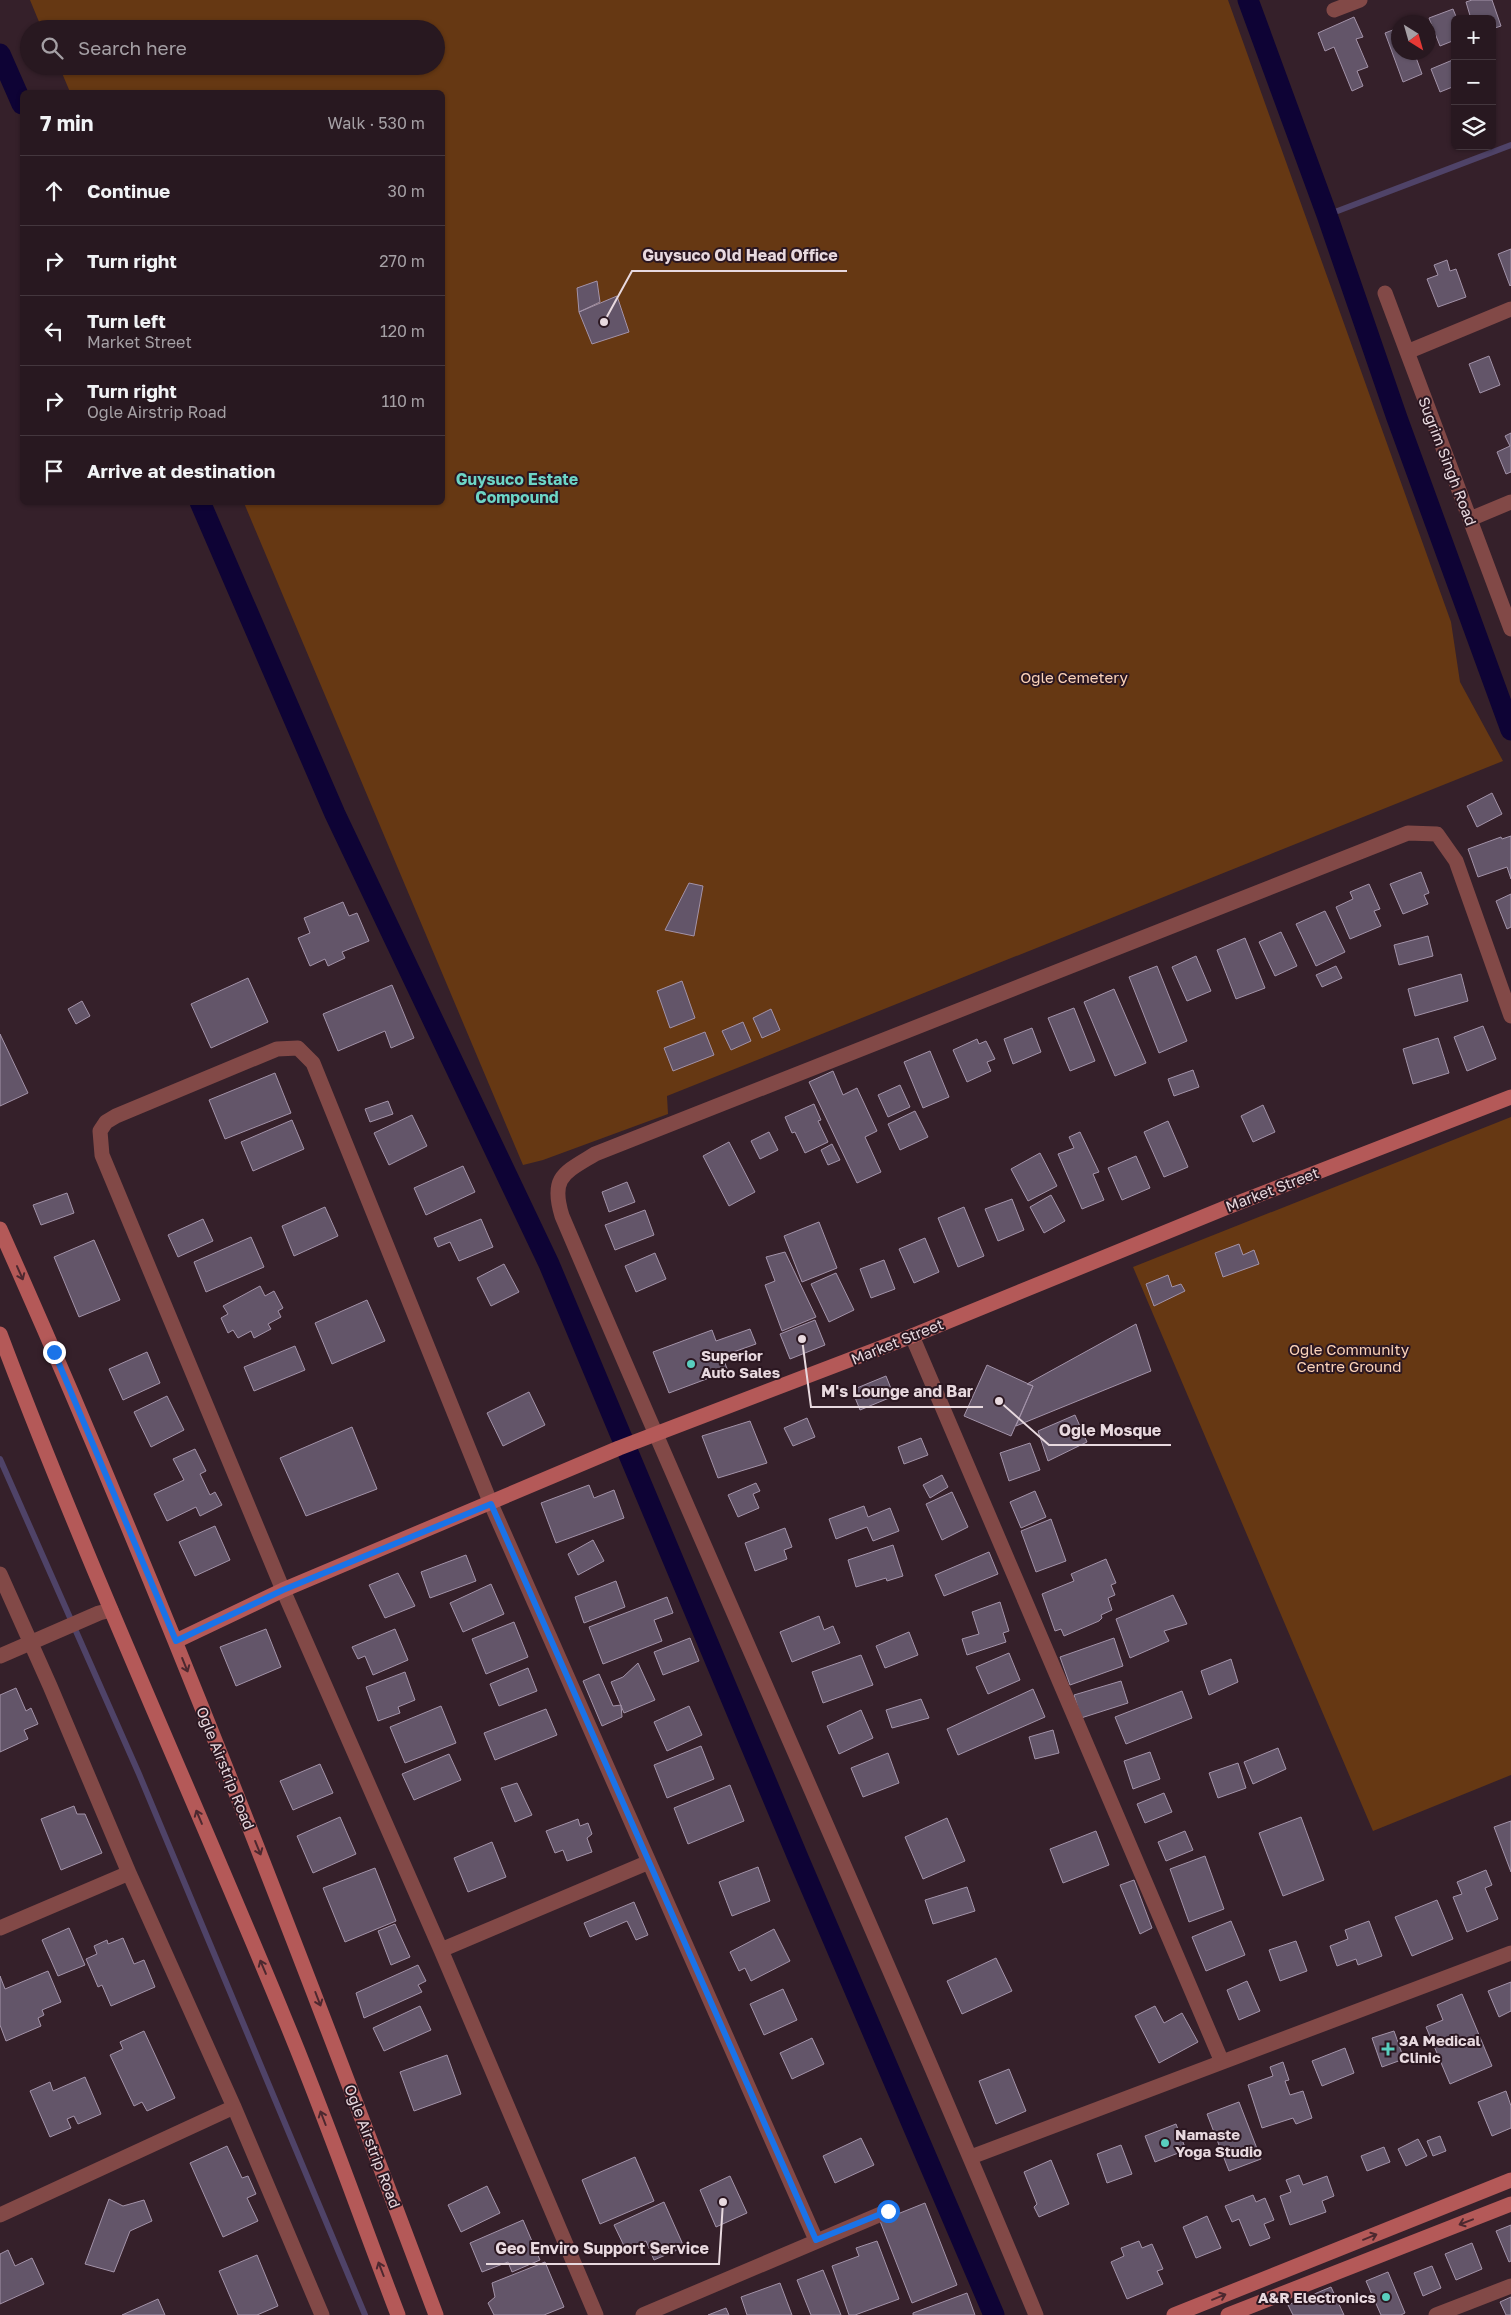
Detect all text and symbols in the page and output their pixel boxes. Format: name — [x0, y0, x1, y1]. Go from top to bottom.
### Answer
north arrow — [1391, 15, 1436, 60]
map controls — [1451, 15, 1496, 150]
button: + — [1451, 15, 1496, 60]
search box — [20, 20, 445, 75]
icon: search — [38, 34, 66, 62]
text: Search here — [78, 36, 187, 59]
button: − — [1451, 60, 1496, 105]
button: layers — [1451, 105, 1496, 150]
text: 7 min — [40, 110, 94, 136]
text: Walk · 530 m — [328, 113, 425, 133]
icon: ahead — [40, 177, 68, 205]
text: Continue — [87, 179, 170, 202]
text: 30 m — [388, 181, 425, 201]
callout: Guysuco Old Head Office — [632, 240, 847, 271]
text: Guysuco Old Head Office — [642, 245, 838, 265]
icon: right — [40, 247, 68, 275]
text: Turn right — [87, 249, 177, 272]
text: 270 m — [379, 251, 425, 271]
text: Turn left — [87, 309, 166, 332]
icon: left — [40, 317, 68, 345]
text: 120 m — [380, 321, 425, 341]
text: Market Street — [87, 332, 192, 352]
text: Turn right — [87, 379, 177, 402]
icon: right — [40, 387, 68, 415]
text: 110 m — [381, 391, 425, 411]
street label: Sugrim Singh Road — [1415, 394, 1481, 528]
text: Ogle Airstrip Road — [87, 402, 227, 422]
icon: arrive — [40, 457, 68, 485]
text: Arrive at destination — [87, 459, 275, 482]
district label: Guysuco Estate Compound — [456, 469, 578, 507]
park label: Ogle Cemetery — [1020, 668, 1128, 686]
street label: Market Street — [1223, 1163, 1321, 1215]
one-way arrow — [15, 1265, 25, 1280]
street label: Market Street — [848, 1314, 946, 1368]
park label: Ogle Community Centre Ground — [1289, 1340, 1410, 1375]
route end — [43, 1341, 66, 1364]
place label: Superior Auto Sales — [701, 1346, 780, 1381]
marker: Superior Auto Sales — [685, 1358, 697, 1370]
callout: M's Lounge and Bar — [811, 1376, 983, 1407]
text: M's Lounge and Bar — [821, 1381, 973, 1401]
callout: Ogle Mosque — [1049, 1414, 1171, 1445]
text: Ogle Mosque — [1059, 1420, 1161, 1440]
one-way arrow — [182, 1657, 191, 1672]
street label: Ogle Airstrip Road — [193, 1704, 259, 1832]
one-way arrow — [194, 1810, 203, 1825]
one-way arrow — [254, 1840, 263, 1855]
one-way arrow — [257, 1960, 267, 1975]
one-way arrow — [314, 1992, 323, 2007]
place label: 3A Medical Clinic — [1399, 2031, 1480, 2066]
marker: 3A Medical Clinic — [1381, 2042, 1395, 2056]
street label: Ogle Airstrip Road — [341, 2082, 405, 2210]
one-way arrow — [318, 2111, 327, 2126]
place label: Namaste Yoga Studio — [1175, 2125, 1262, 2160]
marker: Namaste Yoga Studio — [1159, 2137, 1171, 2149]
route start — [877, 2200, 900, 2223]
one-way arrow — [1458, 2218, 1474, 2227]
one-way arrow — [1362, 2231, 1377, 2241]
callout: Geo Enviro Support Service — [486, 2233, 719, 2264]
text: Geo Enviro Support Service — [495, 2238, 709, 2258]
one-way arrow — [376, 2262, 385, 2278]
place label: A&R Electronics — [1258, 2288, 1376, 2306]
marker: A&R Electronics — [1380, 2291, 1392, 2303]
one-way arrow — [1211, 2292, 1227, 2301]

